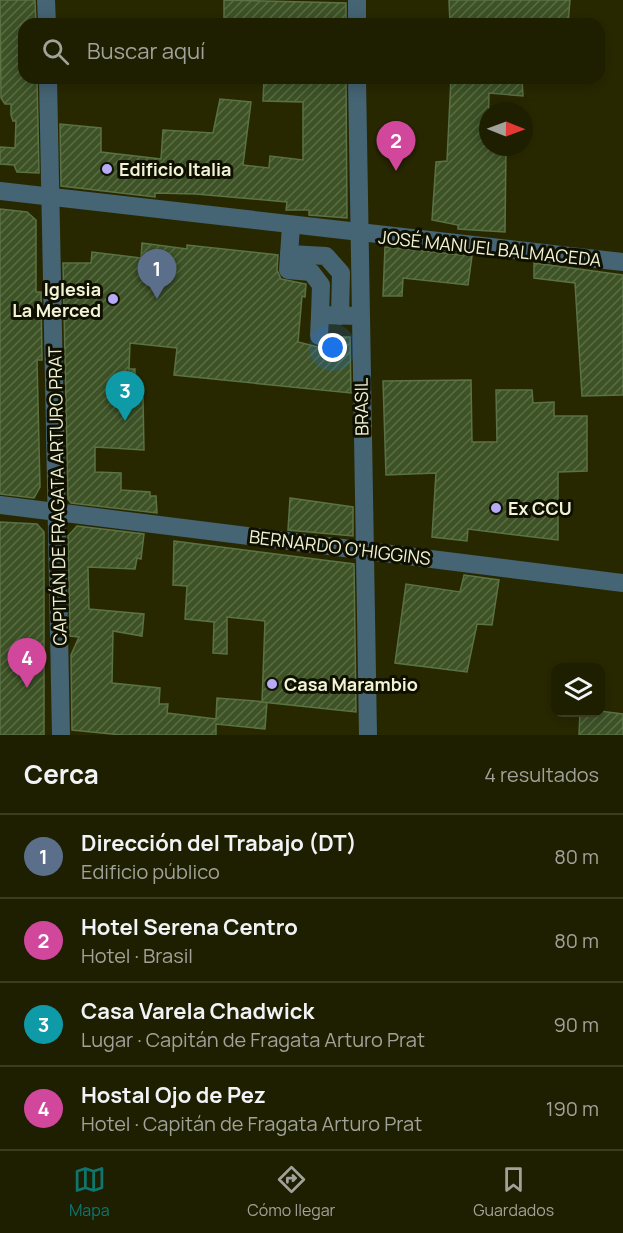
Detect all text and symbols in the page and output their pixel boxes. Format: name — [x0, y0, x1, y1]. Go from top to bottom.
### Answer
search box — [18, 18, 605, 84]
icon: search — [39, 35, 72, 68]
text: Buscar aquí — [87, 36, 205, 66]
north arrow — [479, 102, 533, 156]
pin: 2 — [376, 122, 416, 171]
place label: Edificio Italia — [119, 157, 231, 181]
marker: Edificio Italia — [100, 162, 114, 176]
street label: JOSÉ MANUEL BALMACEDA — [377, 224, 603, 272]
pin: 1 — [138, 250, 176, 299]
place label: Iglesia La Merced — [12, 277, 101, 322]
marker: Iglesia La Merced — [106, 292, 120, 306]
your location — [318, 333, 347, 362]
street label: CAPITÁN DE FRAGATA ARTURO PRAT — [42, 346, 72, 646]
pin: 3 — [106, 372, 144, 421]
street label: BRASIL — [348, 378, 374, 436]
place label: Ex CCU — [508, 496, 572, 520]
marker: Ex CCU — [489, 501, 503, 515]
street label: BERNARDO O'HIGGINS — [248, 524, 432, 570]
pin: 4 — [8, 638, 46, 688]
map controls — [551, 663, 605, 717]
button: layers — [551, 663, 605, 717]
place label: Casa Marambio — [284, 672, 418, 696]
marker: Casa Marambio — [265, 677, 279, 691]
text: Cerca — [24, 756, 99, 792]
text: 4 resultados — [484, 761, 599, 788]
text: Dirección del Trabajo (DT) — [81, 828, 357, 858]
text: 1 — [39, 843, 48, 870]
text: 80 m — [554, 843, 599, 870]
text: Edificio público — [81, 858, 220, 885]
text: Hotel Serena Centro — [81, 912, 298, 942]
text: 2 — [38, 927, 49, 954]
text: 80 m — [554, 927, 599, 954]
text: Hotel · Brasil — [81, 942, 193, 969]
text: Casa Varela Chadwick — [81, 996, 314, 1026]
text: 3 — [38, 1011, 49, 1038]
text: 90 m — [553, 1011, 599, 1038]
text: Lugar · Capitán de Fragata Arturo Prat — [81, 1026, 425, 1053]
text: Hostal Ojo de Pez — [81, 1080, 266, 1110]
text: 4 — [37, 1095, 50, 1122]
text: 190 m — [546, 1095, 599, 1122]
text: Hotel · Capitán de Fragata Arturo Prat — [81, 1110, 422, 1137]
tab: Mapa — [69, 1163, 110, 1221]
tab: Cómo llegar — [247, 1163, 335, 1221]
tab: Guardados — [473, 1163, 554, 1221]

